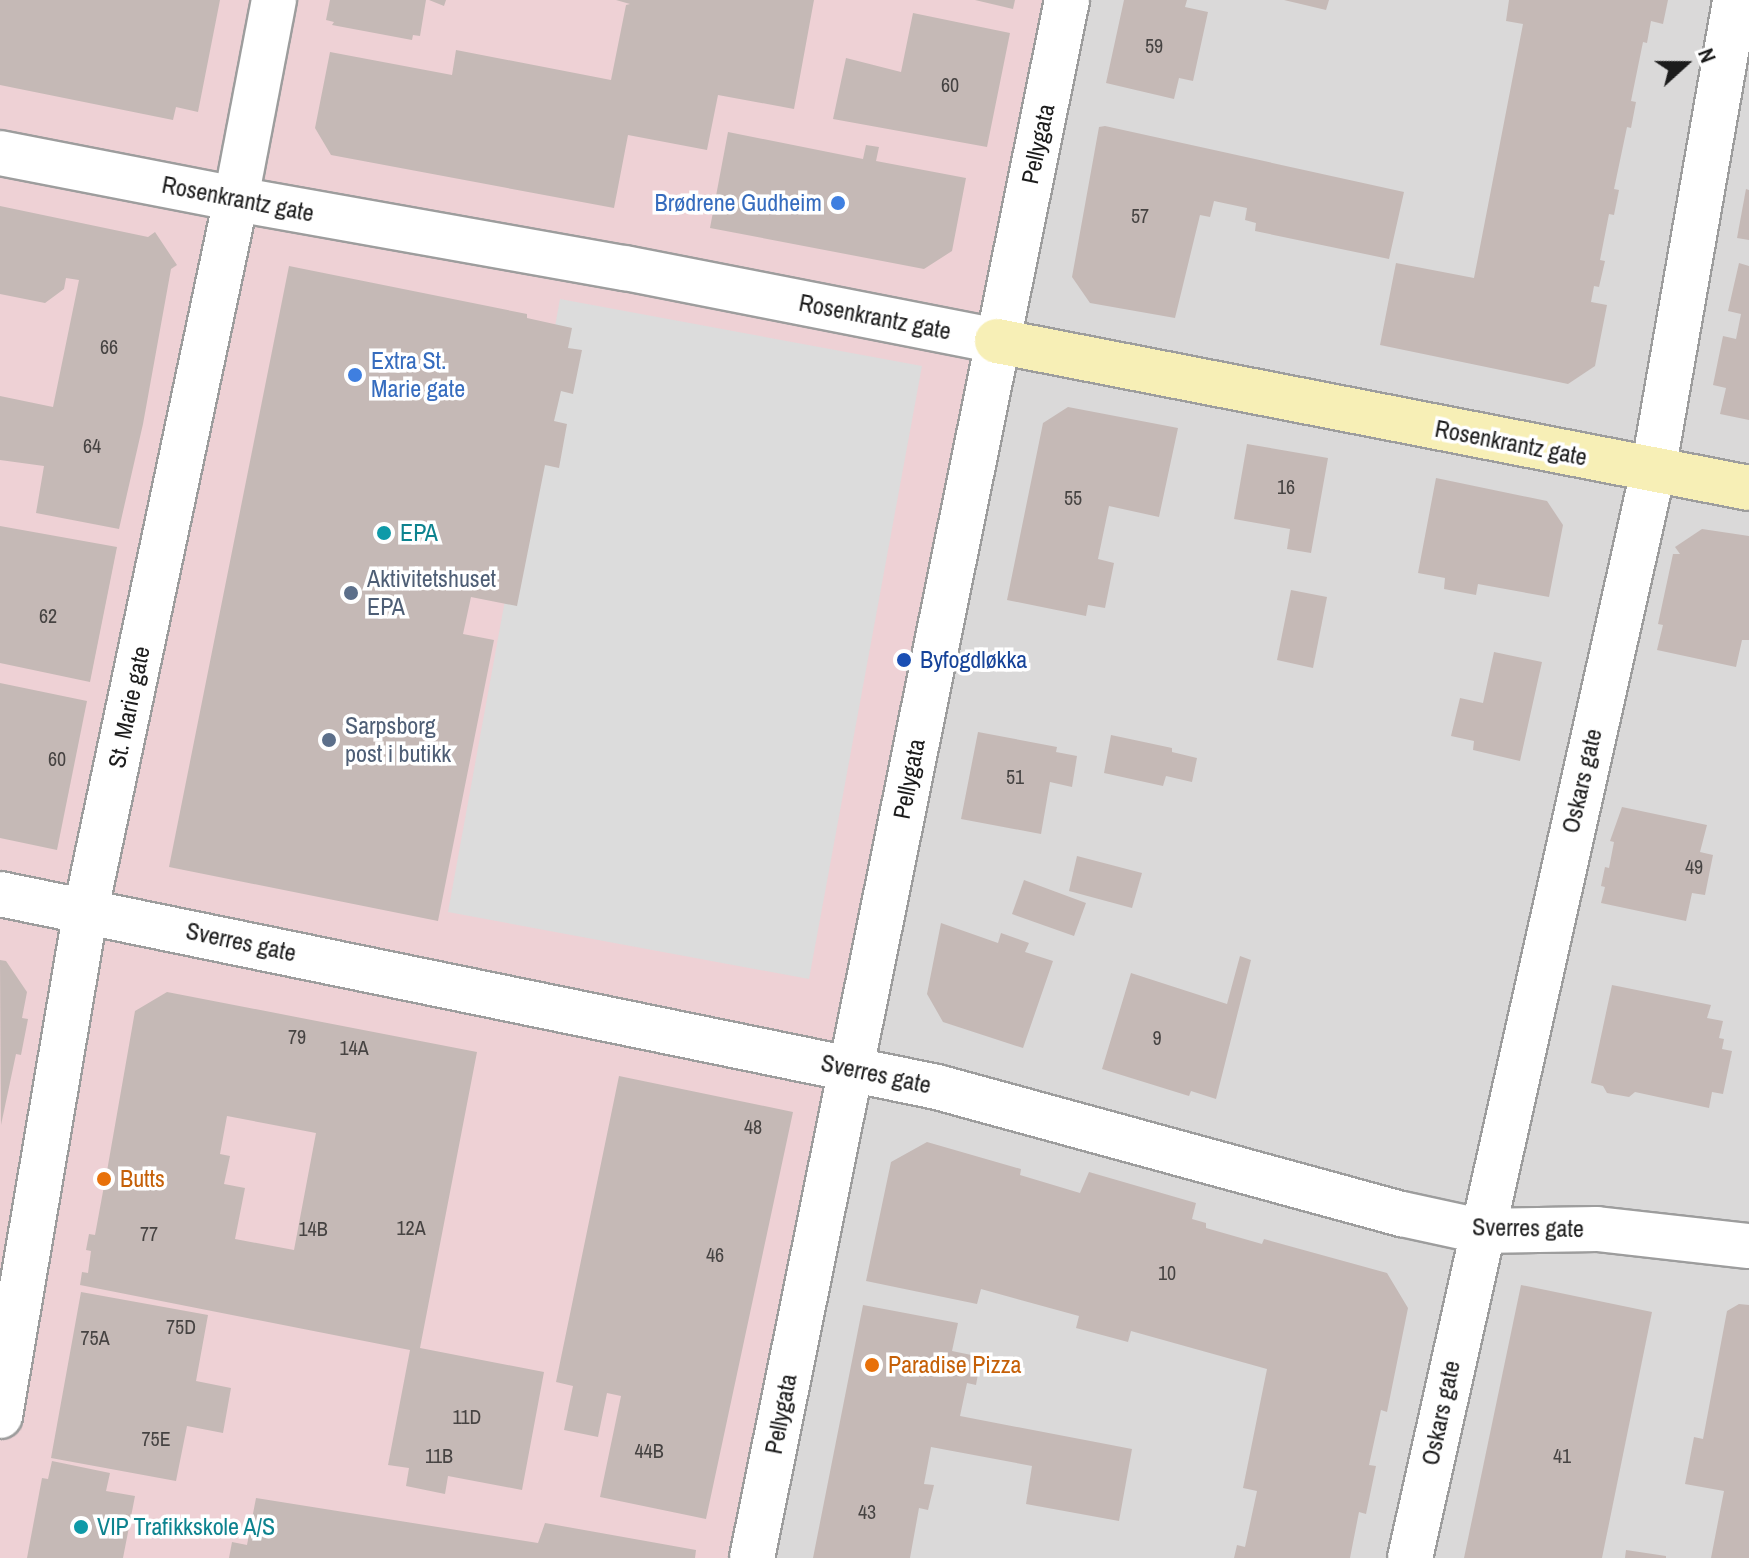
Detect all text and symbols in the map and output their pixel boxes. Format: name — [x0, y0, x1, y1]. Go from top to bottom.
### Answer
north arrow — [1645, 24, 1725, 104]
house number: 59 — [1145, 33, 1163, 57]
text: N — [1691, 44, 1724, 67]
house number: 60 — [941, 72, 959, 96]
street label: Pellygata — [1015, 101, 1061, 187]
street label: Rosenkrantz gate — [160, 170, 316, 228]
place label: Brødrene Gudheim — [655, 189, 822, 217]
marker: Brødrene Gudheim — [829, 194, 847, 212]
house number: 57 — [1131, 203, 1149, 227]
street label: Rosenkrantz gate — [797, 288, 953, 346]
house number: 66 — [100, 334, 118, 358]
place label: Extra St. Marie gate — [371, 347, 465, 403]
marker: Extra St. Marie gate — [346, 366, 364, 384]
street label: Rosenkrantz gate — [1433, 414, 1589, 472]
house number: 64 — [83, 433, 101, 457]
house number: 16 — [1277, 474, 1295, 498]
house number: 55 — [1064, 485, 1082, 509]
place label: EPA — [400, 519, 438, 547]
marker: EPA — [375, 524, 393, 542]
place label: Aktivitetshuset EPA — [367, 565, 496, 621]
marker: Aktivitetshuset EPA — [342, 584, 360, 602]
house number: 62 — [39, 603, 57, 627]
street label: St. Marie gate — [102, 644, 156, 770]
place label: Byfogdløkka — [920, 646, 1027, 674]
marker: Byfogdløkka — [895, 651, 913, 669]
place label: Sarpsborg post i butikk — [345, 712, 451, 768]
street label: Oskars gate — [1556, 726, 1608, 836]
marker: Sarpsborg post i butikk — [320, 731, 338, 749]
street label: Pellygata — [887, 737, 931, 821]
house number: 60 — [48, 746, 66, 770]
house number: 51 — [1006, 764, 1024, 788]
house number: 49 — [1685, 854, 1703, 878]
street label: Sverres gate — [183, 916, 299, 968]
house number: 79 — [288, 1024, 306, 1048]
house number: 9 — [1152, 1025, 1162, 1049]
house number: 14A — [339, 1035, 369, 1059]
street label: Sverres gate — [818, 1048, 934, 1100]
house number: 48 — [744, 1114, 762, 1138]
place label: Butts — [120, 1165, 165, 1193]
marker: Butts — [95, 1170, 113, 1188]
street label: Sverres gate — [1472, 1213, 1584, 1243]
house number: 12A — [396, 1215, 426, 1239]
house number: 14B — [298, 1216, 328, 1240]
house number: 77 — [140, 1221, 158, 1245]
house number: 46 — [706, 1242, 724, 1266]
house number: 10 — [1158, 1260, 1176, 1284]
house number: 75D — [166, 1314, 196, 1338]
house number: 75A — [80, 1325, 110, 1349]
place label: Paradise Pizza — [888, 1351, 1021, 1379]
marker: Paradise Pizza — [863, 1356, 881, 1374]
street label: Oskars gate — [1416, 1358, 1466, 1468]
street label: Pellygata — [759, 1372, 803, 1456]
house number: 11D — [453, 1404, 481, 1428]
house number: 75E — [141, 1426, 171, 1450]
house number: 44B — [634, 1438, 664, 1462]
house number: 11B — [425, 1443, 453, 1467]
house number: 41 — [1553, 1443, 1571, 1467]
house number: 43 — [858, 1499, 876, 1523]
place label: VIP Trafikkskole A/S — [97, 1513, 277, 1541]
marker: VIP Trafikkskole A/S — [72, 1518, 90, 1536]

